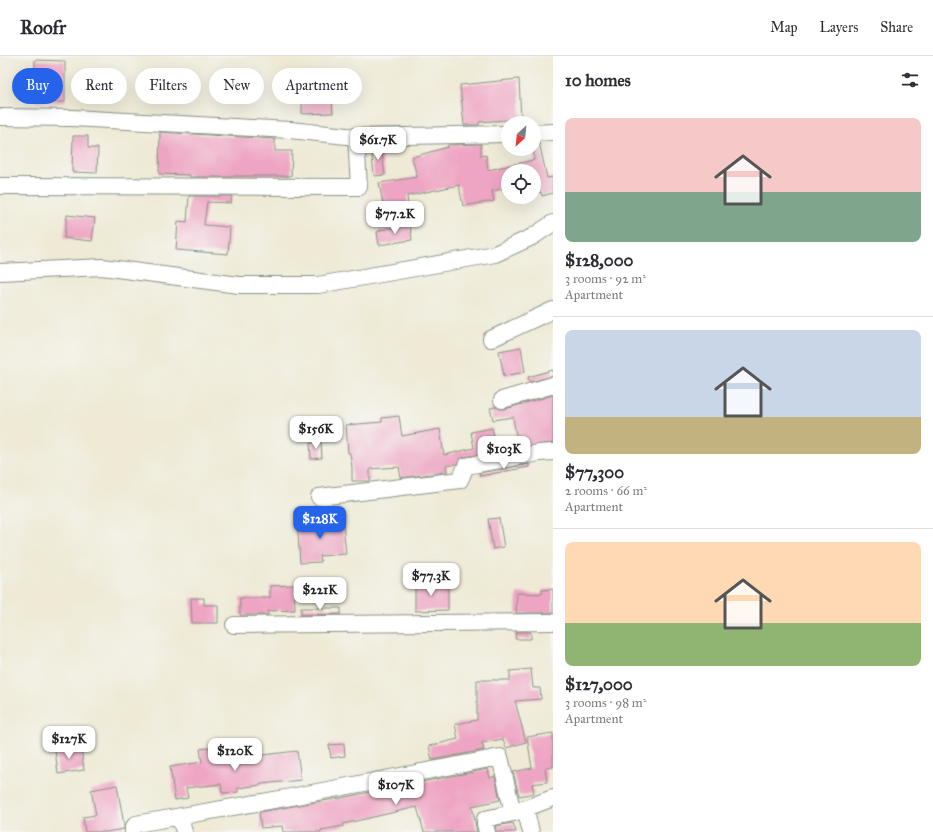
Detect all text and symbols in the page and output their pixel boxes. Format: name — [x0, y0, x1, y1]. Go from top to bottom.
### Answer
text: Roofr — [20, 16, 66, 39]
text: Map — [770, 19, 798, 36]
text: Layers — [820, 19, 858, 36]
text: Share — [880, 19, 913, 36]
chip: Buy — [12, 68, 63, 104]
chip: Rent — [71, 68, 127, 104]
chip: Filters — [135, 68, 201, 104]
chip: New — [209, 68, 264, 104]
chip: Apartment — [272, 68, 362, 104]
icon: filters — [899, 69, 921, 91]
text: 10 homes — [565, 70, 631, 91]
north arrow — [501, 116, 541, 156]
map controls — [501, 116, 541, 204]
pin: $61.7K — [345, 127, 411, 161]
text: $61.7K — [359, 132, 397, 148]
icon: home — [707, 144, 779, 216]
button: locate — [501, 164, 541, 204]
pin: $77.2K — [362, 201, 428, 235]
text: $77.2K — [375, 206, 415, 222]
text: $128,000 — [565, 250, 633, 271]
text: 3 rooms · 92 m² — [565, 271, 646, 287]
text: Apartment — [565, 287, 623, 303]
icon: home — [707, 356, 779, 428]
pin: $156K — [288, 416, 344, 450]
text: $156K — [299, 421, 333, 437]
pin: $103K — [476, 436, 532, 470]
text: $103K — [487, 441, 521, 457]
text: $77,300 — [565, 462, 624, 483]
text: 2 rooms · 66 m² — [565, 483, 647, 499]
text: Apartment — [565, 499, 623, 515]
pin: $128K — [292, 506, 348, 540]
text: $128K — [302, 511, 338, 527]
pin: $77.3K — [398, 563, 464, 597]
text: $77.3K — [412, 568, 450, 584]
icon: home — [707, 568, 779, 640]
pin: $221K — [292, 577, 348, 611]
text: $221K — [303, 582, 337, 598]
text: $127,000 — [565, 674, 633, 695]
text: 3 rooms · 98 m² — [565, 695, 647, 711]
text: Apartment — [565, 711, 623, 727]
pin: $127K — [41, 726, 97, 760]
text: $127K — [51, 731, 87, 747]
pin: $120K — [207, 738, 263, 772]
text: $120K — [217, 743, 253, 759]
pin: $107K — [368, 772, 424, 806]
text: $107K — [378, 777, 414, 793]

